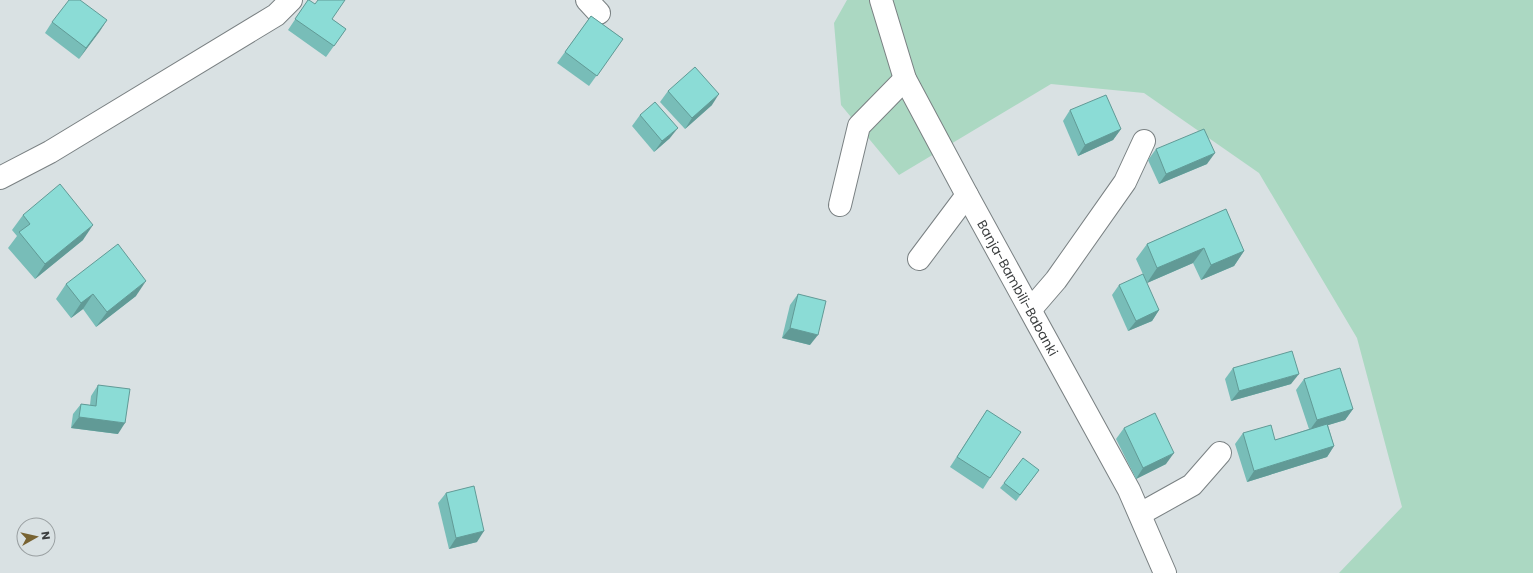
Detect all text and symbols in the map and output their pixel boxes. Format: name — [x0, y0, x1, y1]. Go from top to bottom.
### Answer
street label: Banja-Bambili-Babanki — [973, 216, 1063, 359]
north arrow — [16, 517, 56, 557]
text: N — [37, 530, 54, 541]

